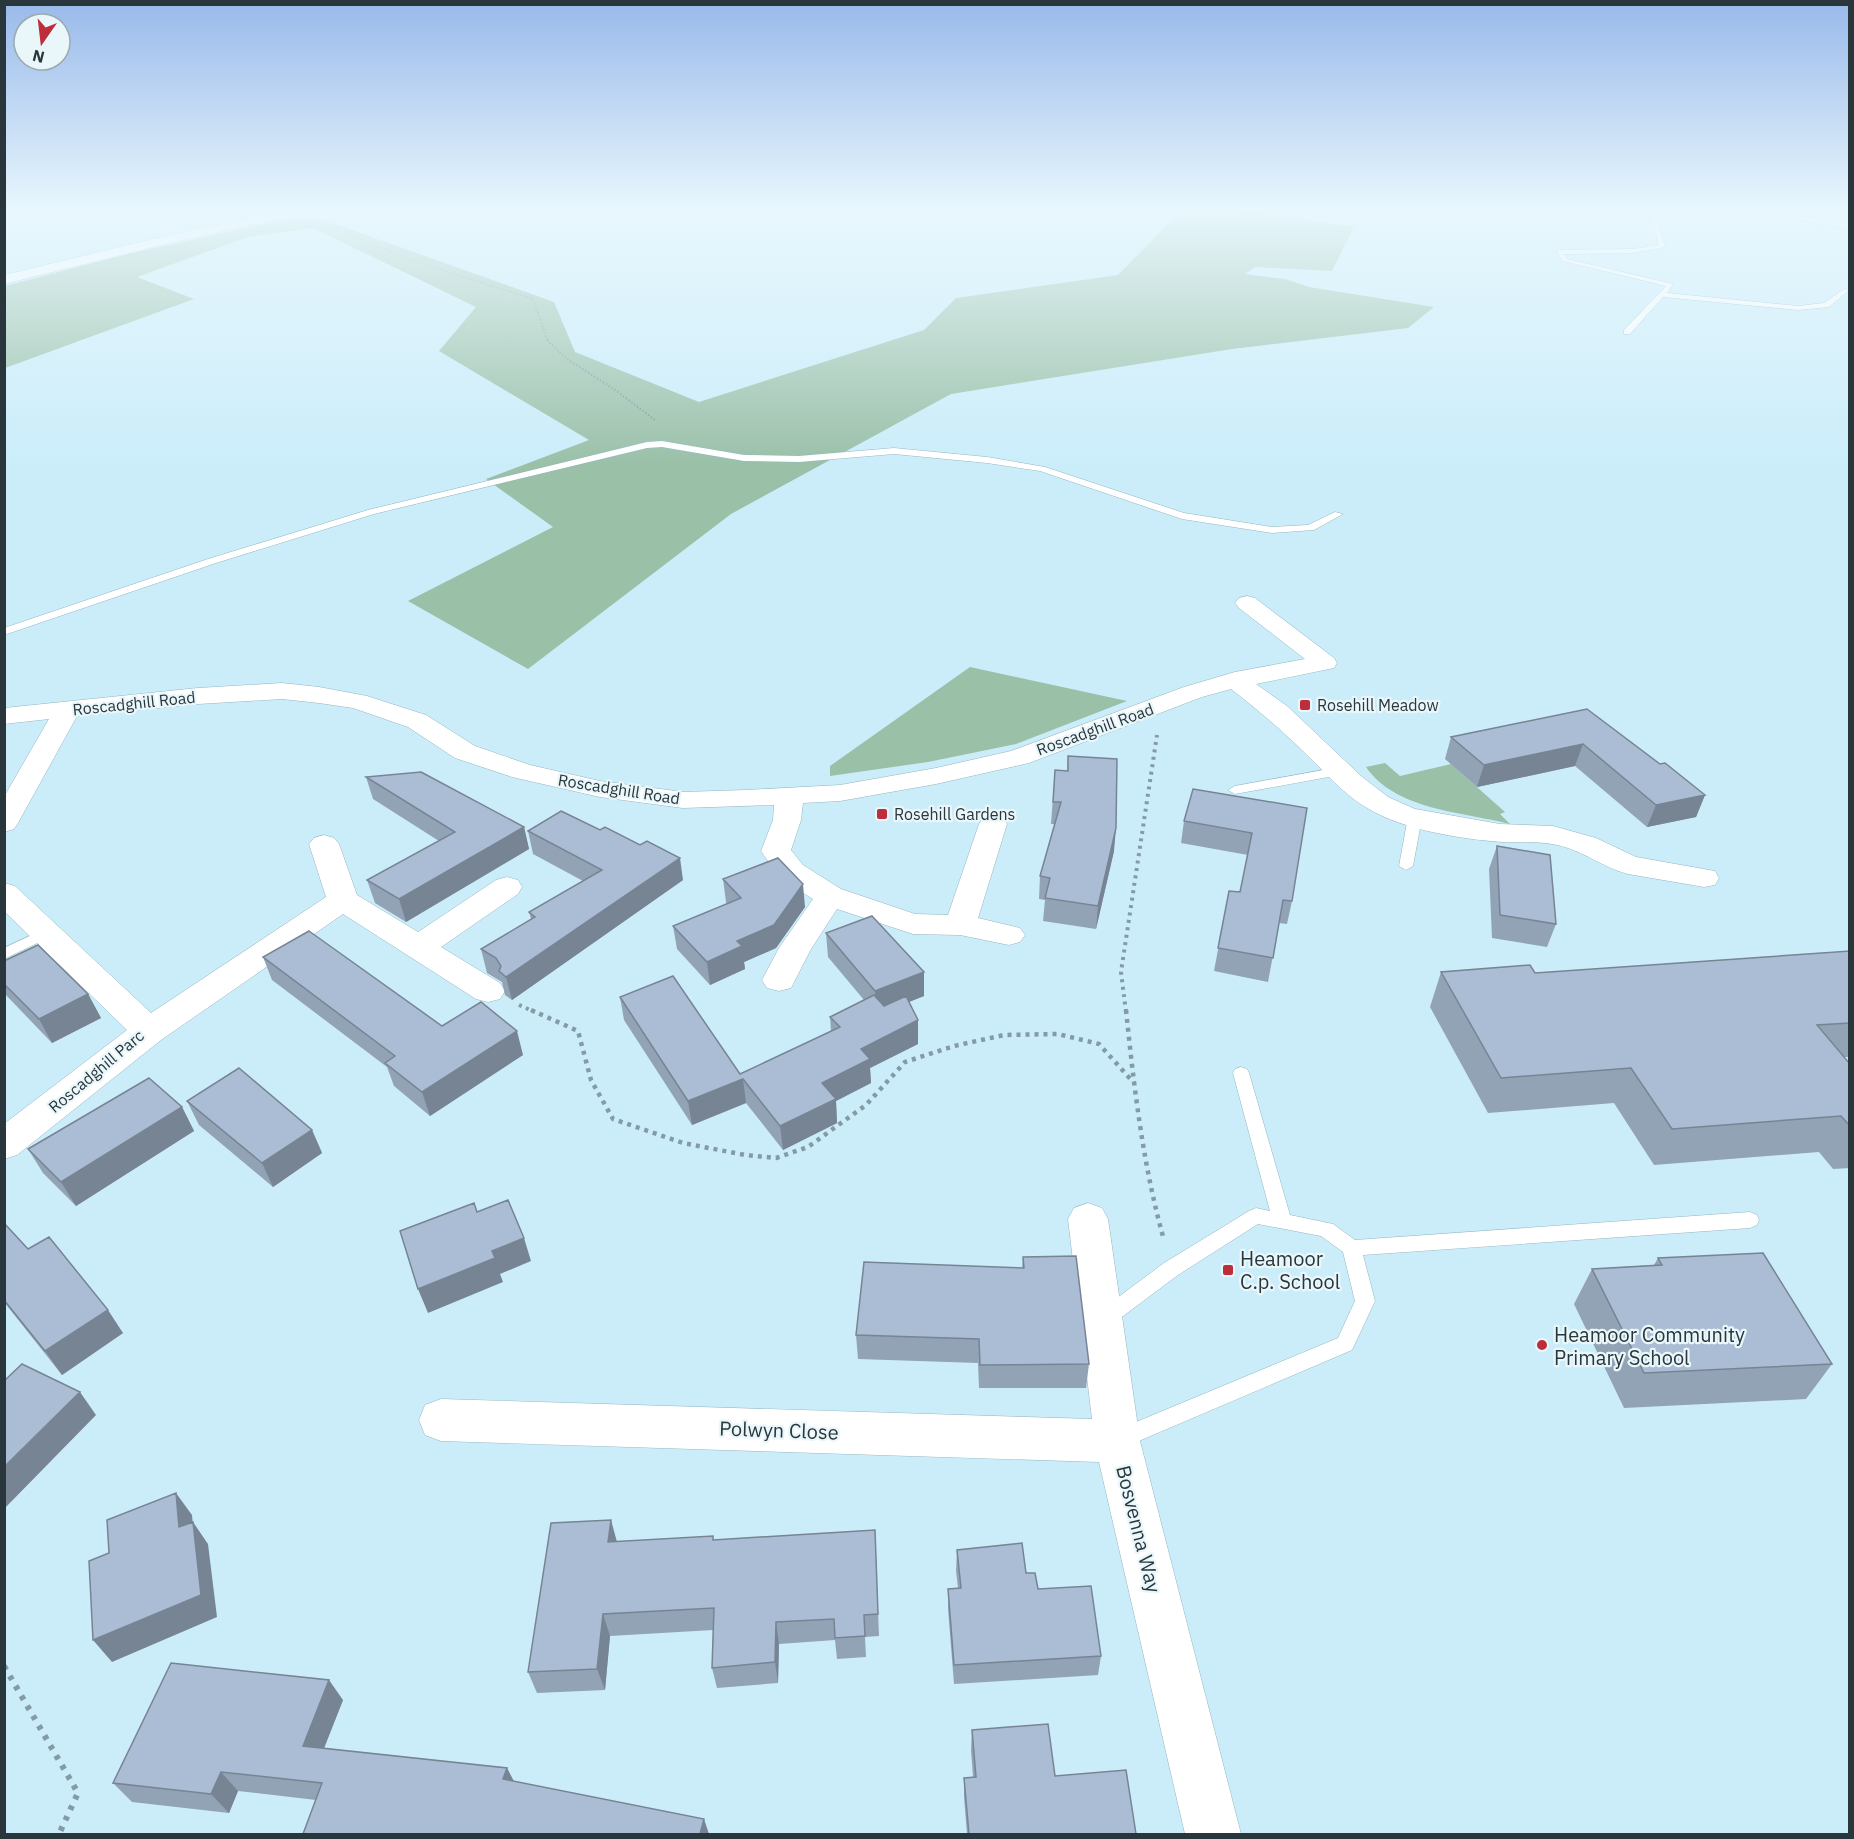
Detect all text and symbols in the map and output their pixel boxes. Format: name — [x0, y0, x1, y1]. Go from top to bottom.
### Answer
north arrow — [12, 12, 72, 72]
text: N — [30, 45, 46, 68]
street label: Roscadghill Road — [72, 687, 196, 719]
place label: Rosehill Meadow — [1317, 695, 1439, 715]
marker: Rosehill Meadow — [1298, 698, 1312, 712]
street label: Roscadghill Road — [1034, 699, 1156, 759]
street label: Roscadghill Road — [557, 769, 681, 809]
place label: Rosehill Gardens — [894, 804, 1015, 824]
marker: Rosehill Gardens — [875, 807, 889, 821]
street label: Roscadghill Parc — [44, 1025, 148, 1117]
place label: Heamoor C.p. School — [1240, 1245, 1340, 1295]
marker: Heamoor C.p. School — [1221, 1263, 1235, 1277]
place label: Heamoor Community Primary School — [1554, 1321, 1745, 1371]
marker: Heamoor Community Primary School — [1535, 1338, 1549, 1352]
street label: Polwyn Close — [719, 1414, 839, 1446]
street label: Bosvenna Way — [1110, 1462, 1168, 1596]

